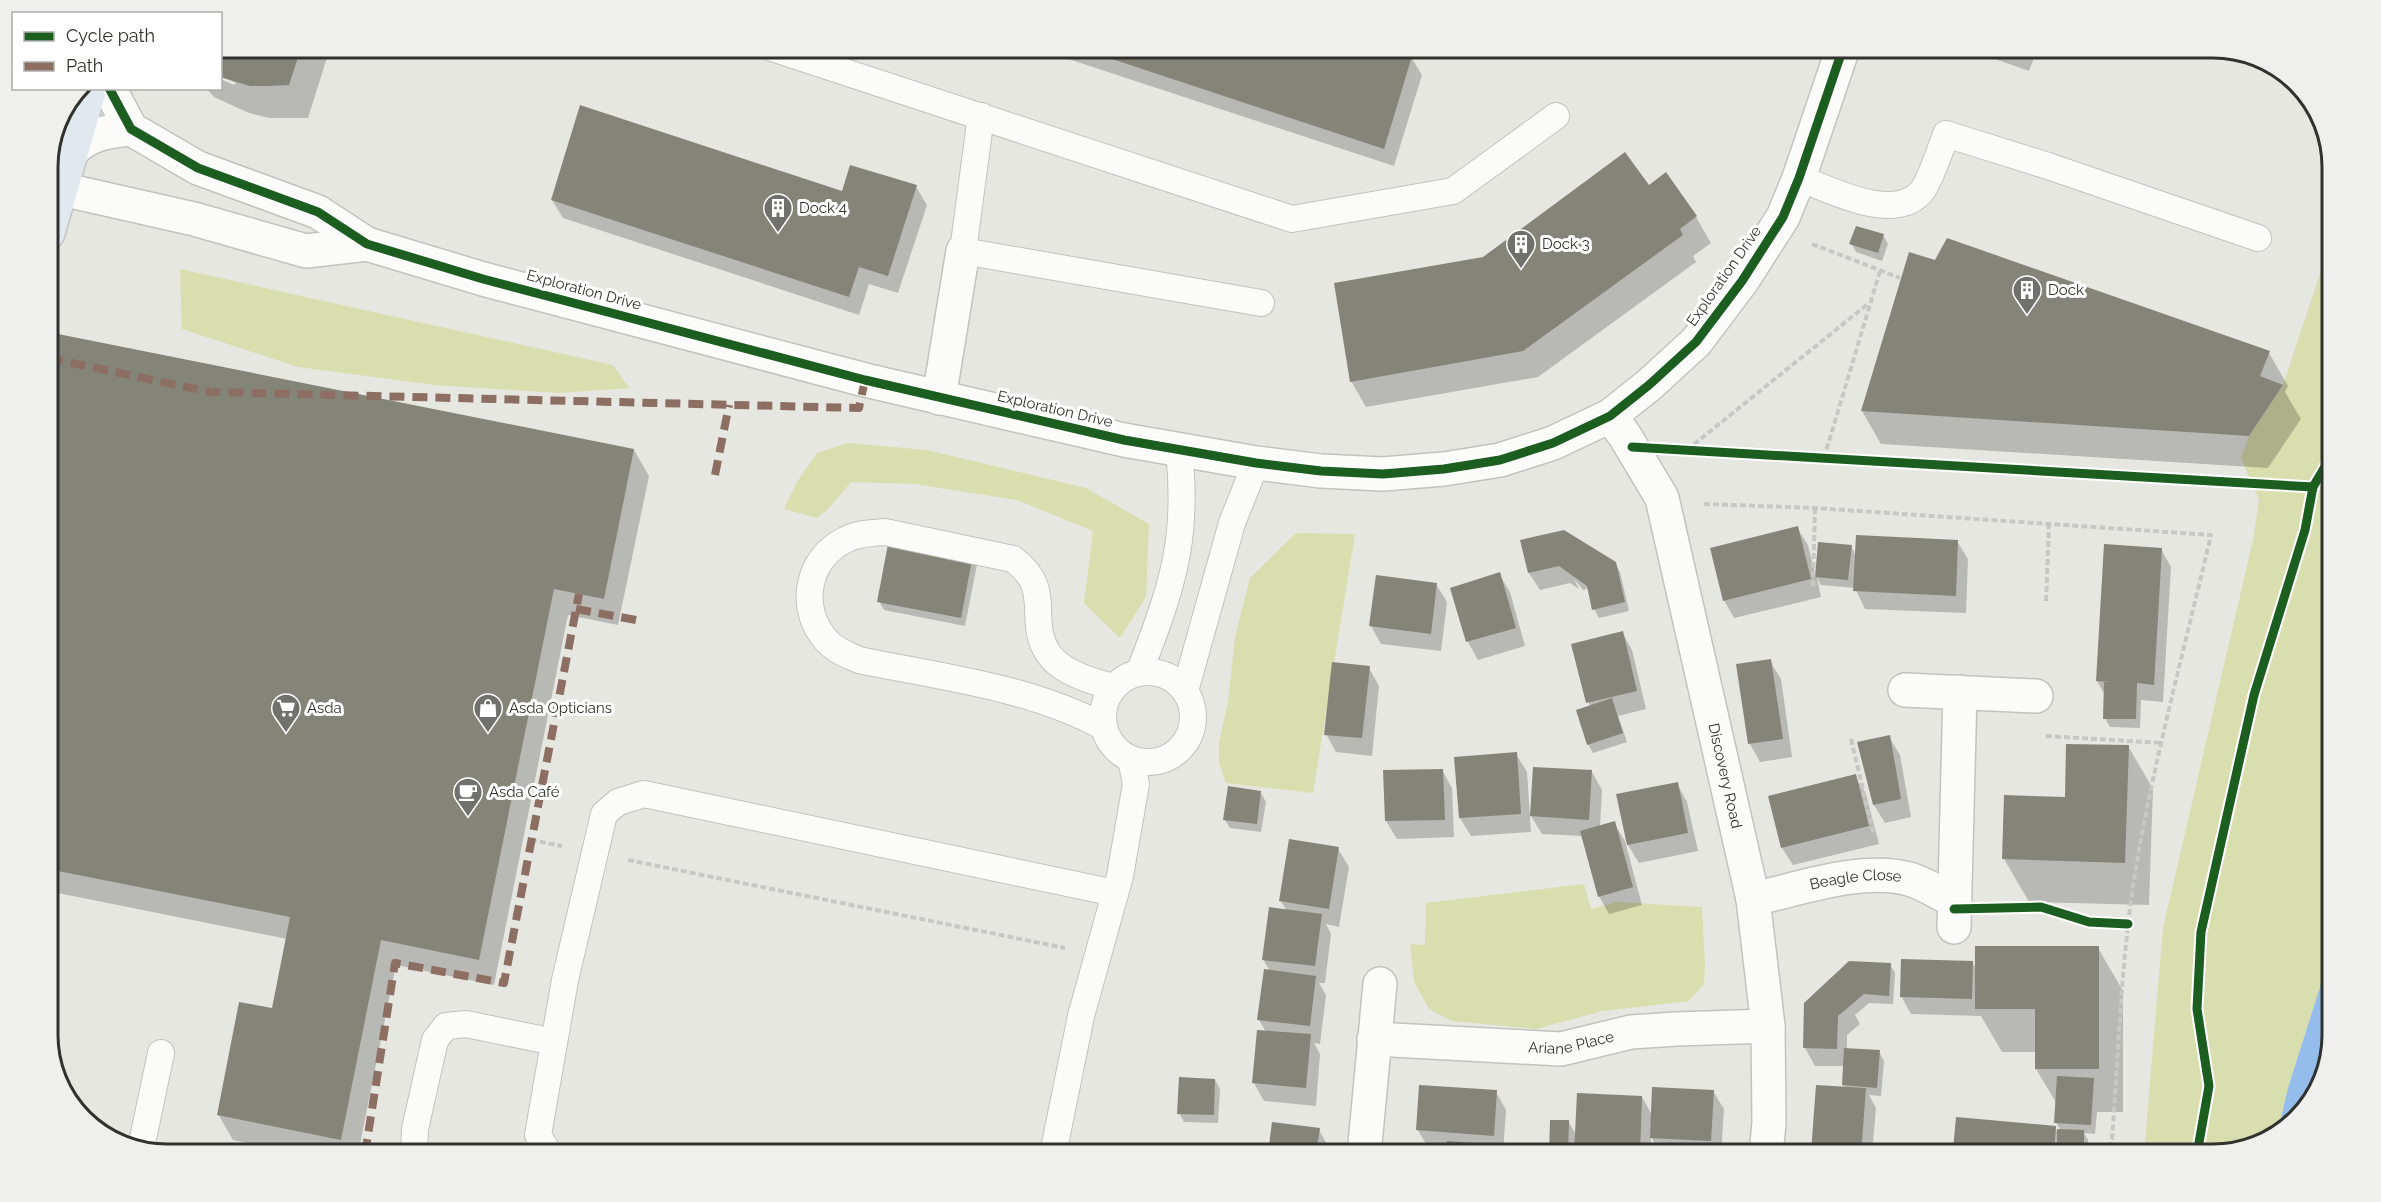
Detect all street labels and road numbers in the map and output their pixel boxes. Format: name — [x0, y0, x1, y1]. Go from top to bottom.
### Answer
street label: Exploration Drive — [1683, 222, 1765, 329]
street label: Exploration Drive — [525, 266, 643, 314]
street label: Exploration Drive — [996, 387, 1115, 431]
street label: Discovery Road — [1704, 721, 1746, 830]
street label: Beagle Close — [1808, 866, 1903, 894]
street label: Ariane Place — [1528, 1027, 1616, 1058]

